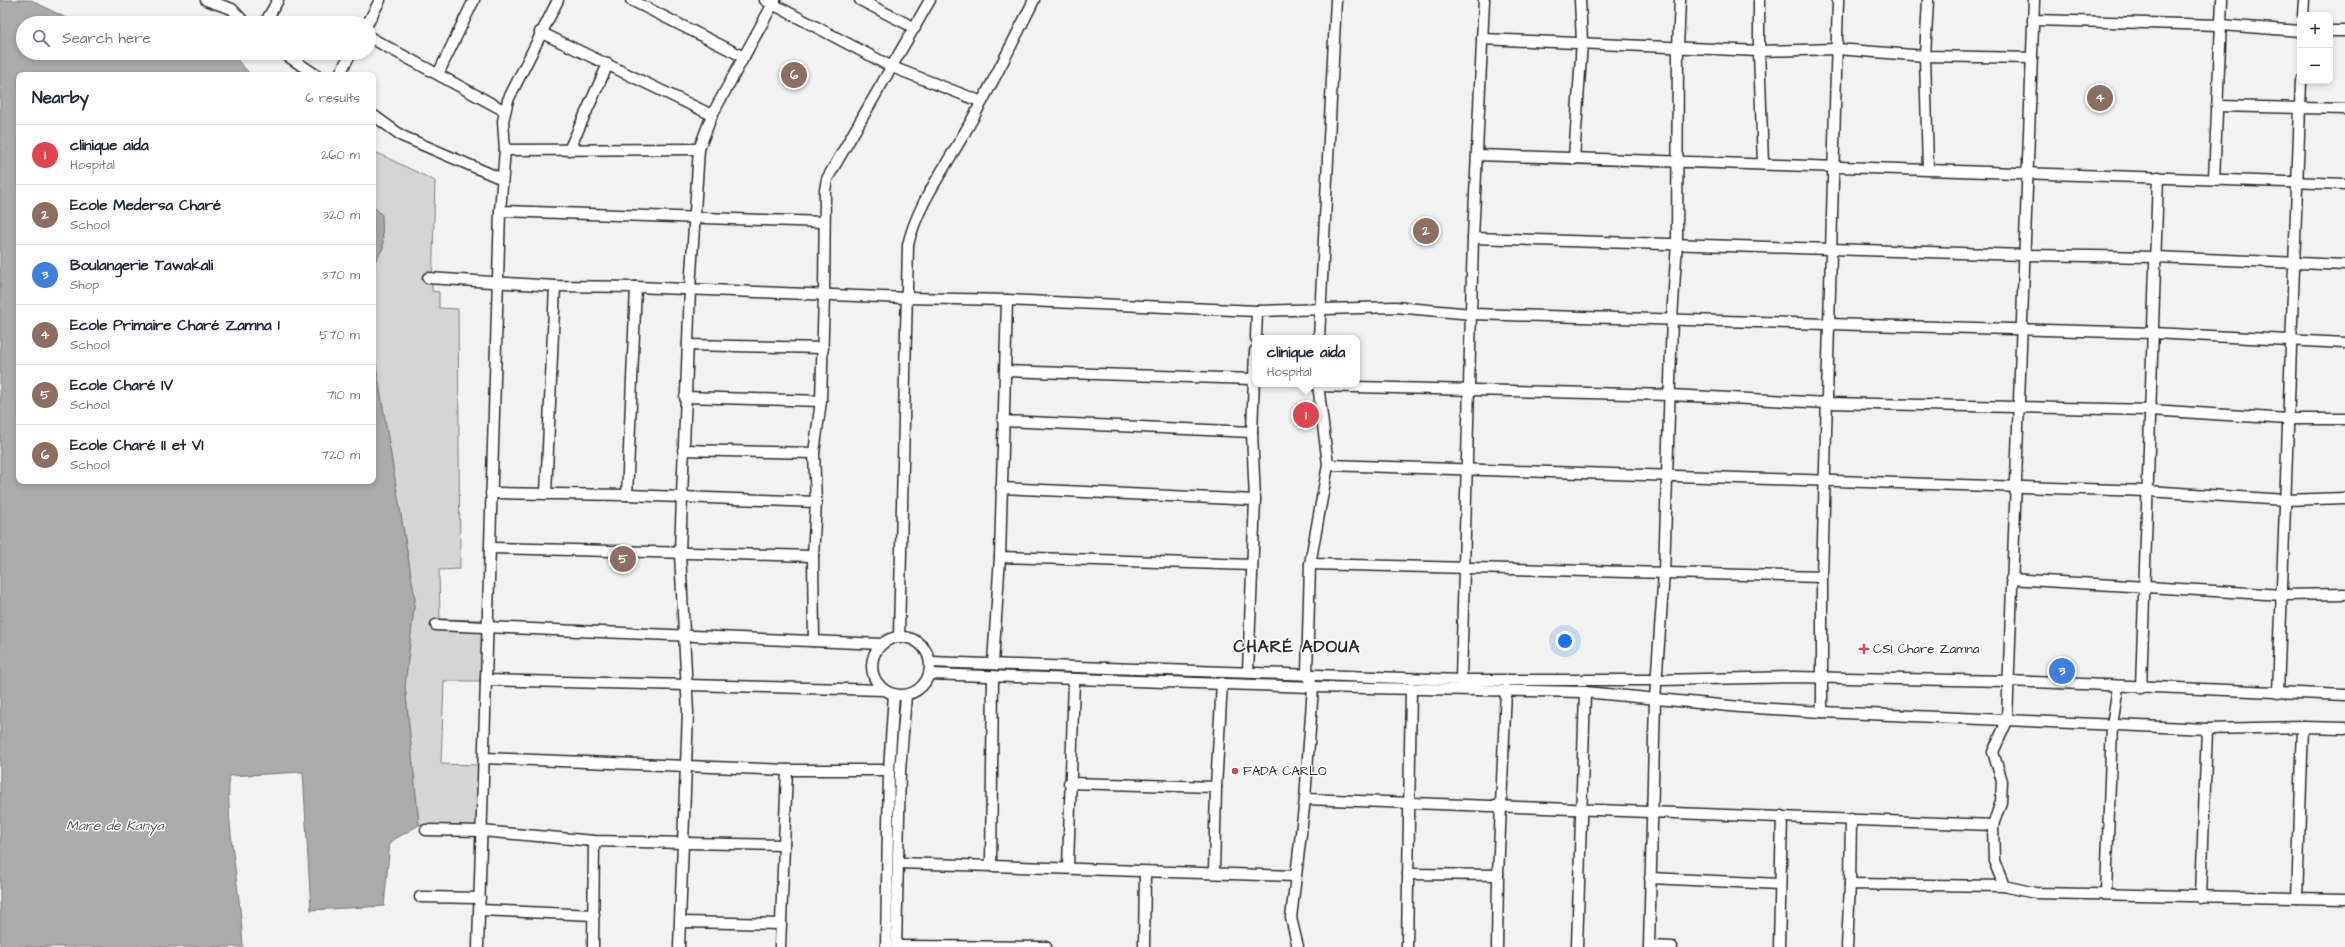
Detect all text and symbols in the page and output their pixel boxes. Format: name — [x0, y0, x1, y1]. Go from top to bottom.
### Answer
map controls — [2297, 12, 2333, 84]
button: + — [2297, 12, 2333, 48]
search box — [16, 16, 376, 60]
icon: search — [30, 27, 52, 49]
text: Search here — [62, 28, 151, 49]
button: − — [2297, 48, 2333, 84]
pin: 6 — [781, 60, 807, 90]
pin: 4 — [2087, 83, 2113, 113]
text: Nearby — [32, 86, 89, 110]
text: 6 results — [305, 89, 360, 107]
text: clinique aida — [70, 135, 149, 156]
text: 1 — [44, 146, 46, 164]
text: 260 m — [321, 146, 360, 164]
text: Hospital — [70, 156, 115, 174]
text: Ecole Medersa Charé — [70, 195, 221, 216]
text: 2 — [41, 206, 49, 224]
text: 320 m — [322, 206, 360, 224]
text: School — [70, 216, 110, 234]
pin: 2 — [1413, 216, 1439, 246]
text: Boulangerie Tawakali — [70, 255, 213, 276]
text: 3 — [42, 266, 48, 284]
text: 370 m — [322, 266, 360, 284]
text: Shop — [70, 276, 99, 294]
text: Ecole Primaire Charé Zamna 1 — [70, 315, 280, 336]
text: 4 — [41, 326, 49, 344]
text: 570 m — [319, 326, 360, 344]
popup — [1252, 335, 1360, 387]
text: School — [70, 336, 110, 354]
text: clinique aida — [1267, 342, 1345, 363]
text: Hospital — [1267, 363, 1312, 381]
text: Ecole Charé IV — [70, 375, 173, 396]
text: 5 — [40, 386, 50, 404]
text: 710 m — [327, 386, 360, 404]
text: School — [70, 396, 110, 414]
pin: 1 — [1293, 400, 1319, 430]
text: Ecole Charé II et VI — [70, 435, 204, 456]
text: 6 — [41, 446, 49, 464]
text: 720 m — [321, 446, 360, 464]
text: School — [70, 456, 110, 474]
pin: 5 — [610, 544, 636, 574]
your location — [1555, 631, 1575, 651]
district label: CHARÉ ADOUA — [1234, 635, 1361, 659]
place label: CSI Chare Zamna — [1873, 640, 1980, 658]
marker: CSI Chare Zamna — [1858, 643, 1870, 655]
pin: 3 — [2049, 656, 2075, 686]
place label: FADA CARLO — [1243, 762, 1327, 780]
marker: FADA CARLO — [1230, 766, 1240, 776]
water label: Mare de Kanya — [66, 816, 165, 836]

